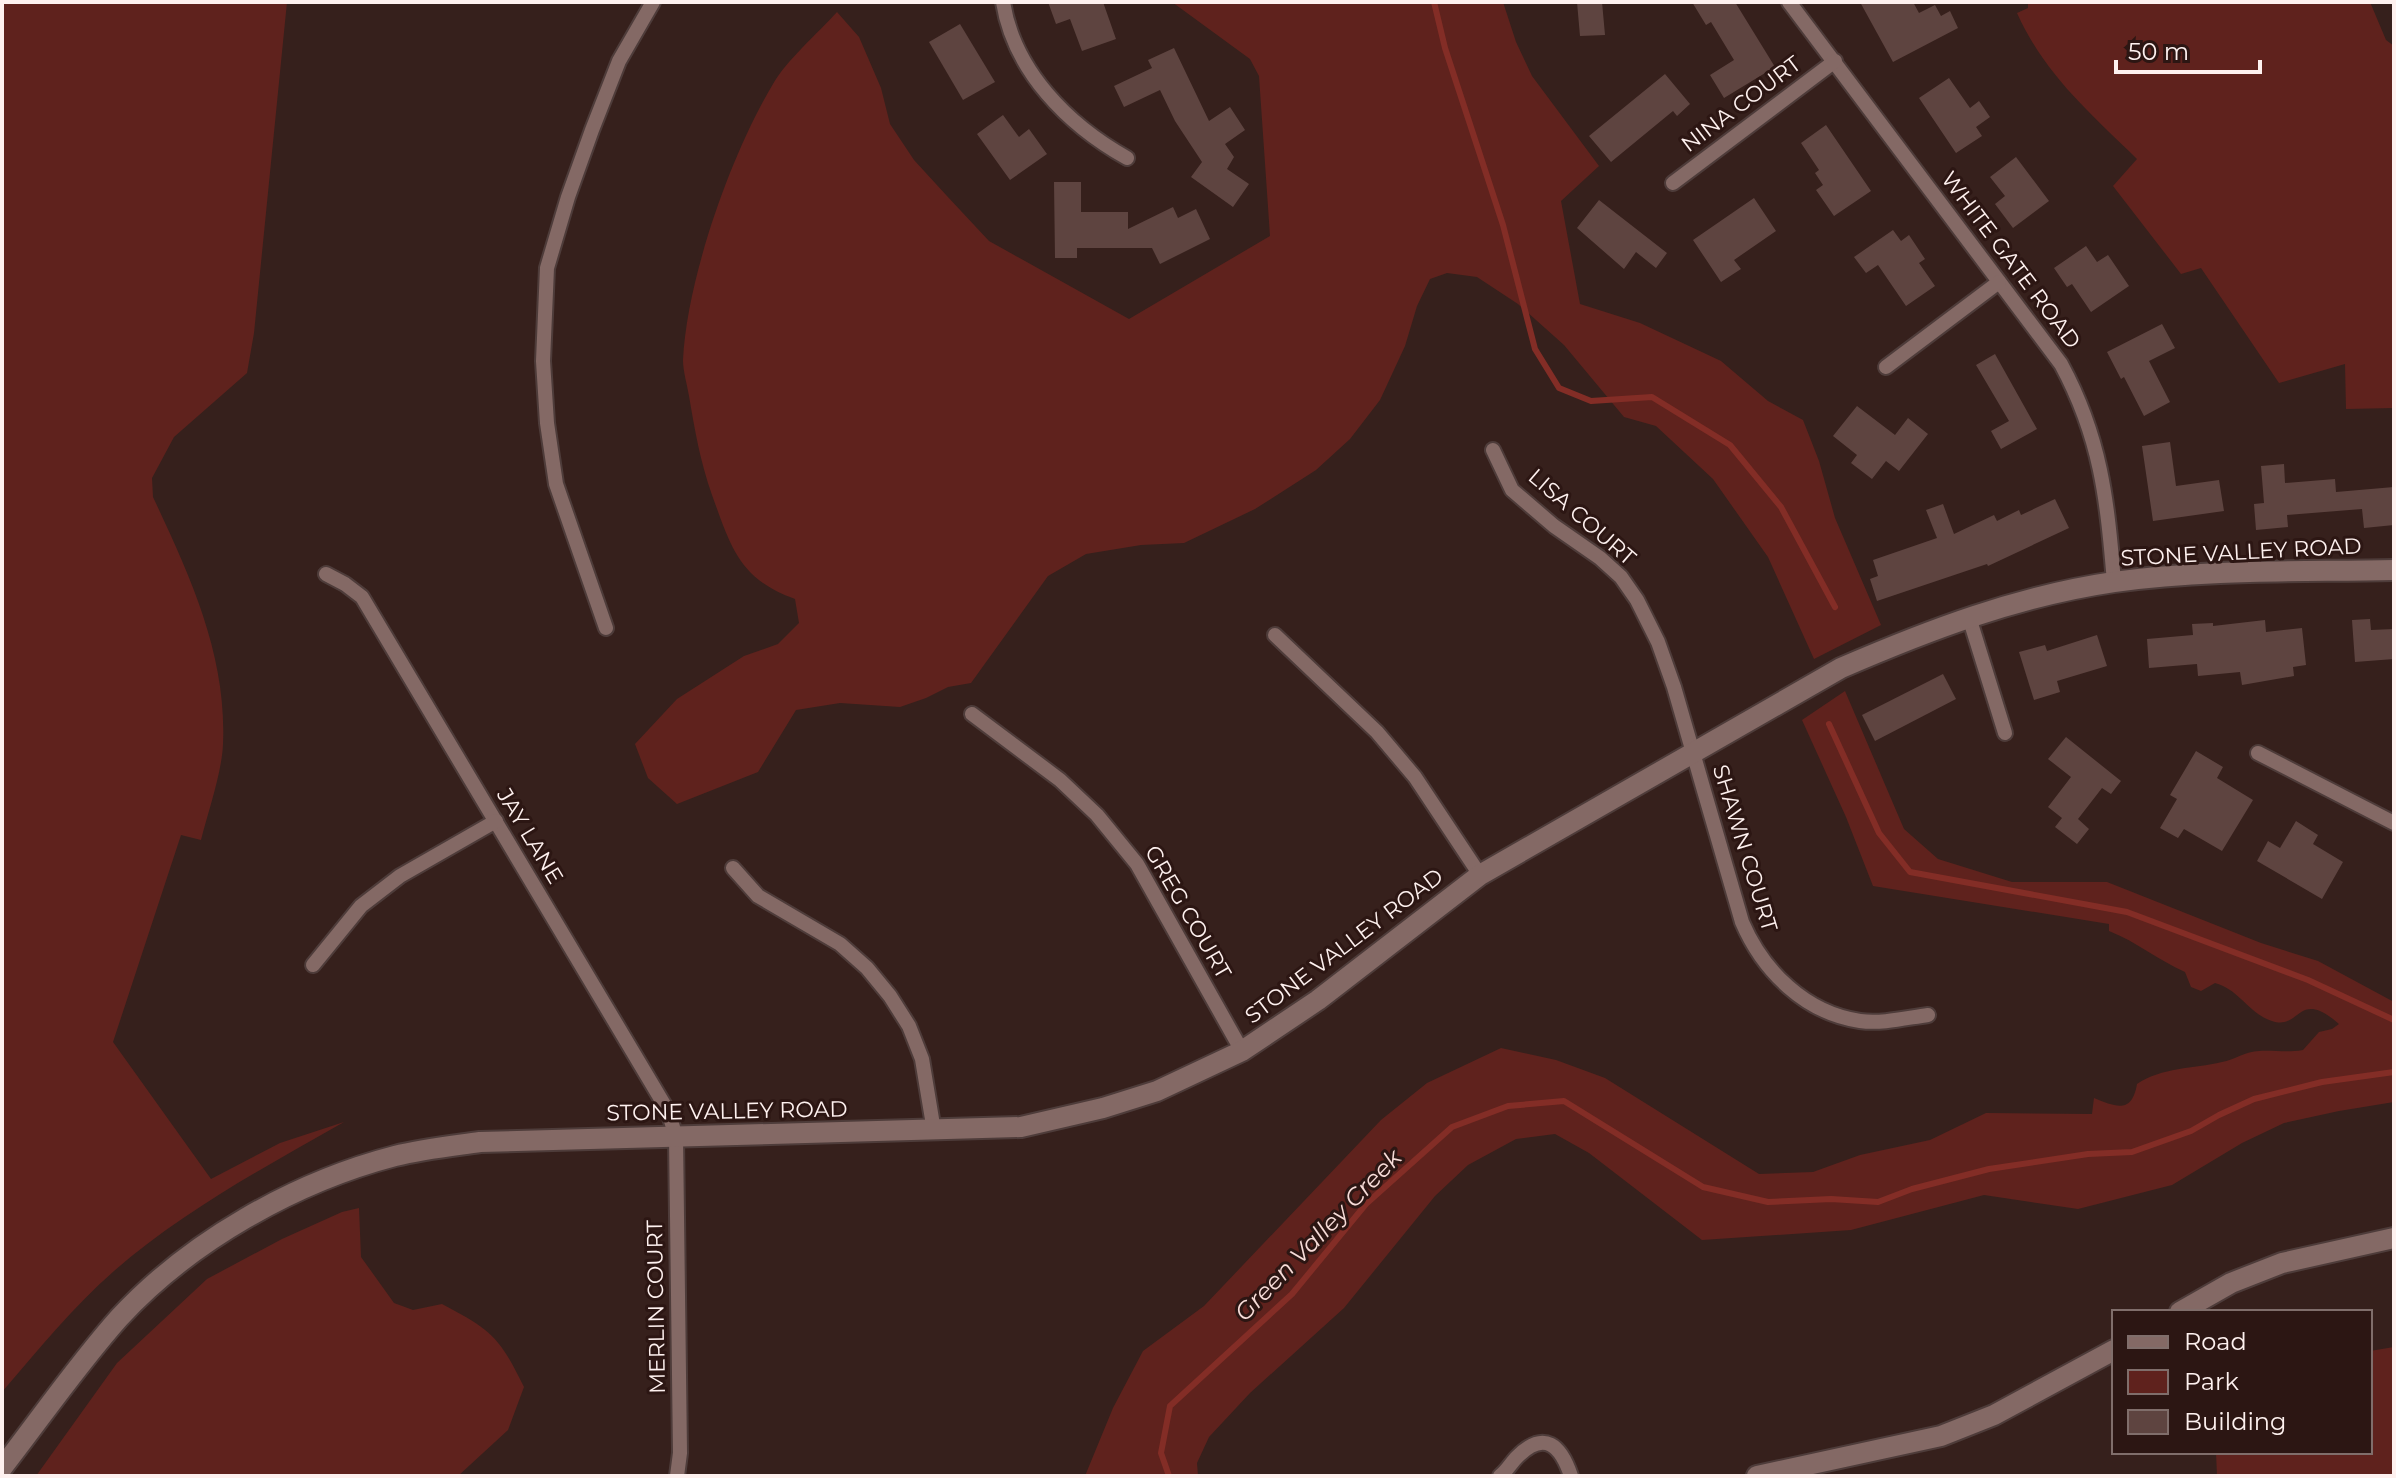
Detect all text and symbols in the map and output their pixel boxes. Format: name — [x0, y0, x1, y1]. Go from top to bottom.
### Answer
scale bar — [2116, 24, 2260, 74]
text: 50 m — [2128, 37, 2189, 66]
street label: NINA COURT — [1676, 50, 1807, 158]
street label: WHITE GATE ROAD — [1936, 166, 2086, 354]
street label: LISA COURT — [1523, 463, 1642, 571]
street label: STONE VALLEY ROAD — [2120, 532, 2362, 572]
street label: SHAWN COURT — [1707, 761, 1783, 935]
street label: JAY LANE — [490, 783, 569, 889]
street label: GREG COURT — [1139, 841, 1237, 984]
street label: STONE VALLEY ROAD — [1240, 863, 1448, 1029]
street label: STONE VALLEY ROAD — [606, 1095, 848, 1127]
water label: Green Valley Creek — [1229, 1142, 1409, 1327]
street label: MERLIN COURT — [641, 1219, 671, 1394]
legend — [2112, 1310, 2372, 1454]
text: Road — [2184, 1327, 2247, 1356]
text: Park — [2184, 1367, 2239, 1396]
text: Building — [2184, 1407, 2287, 1436]

